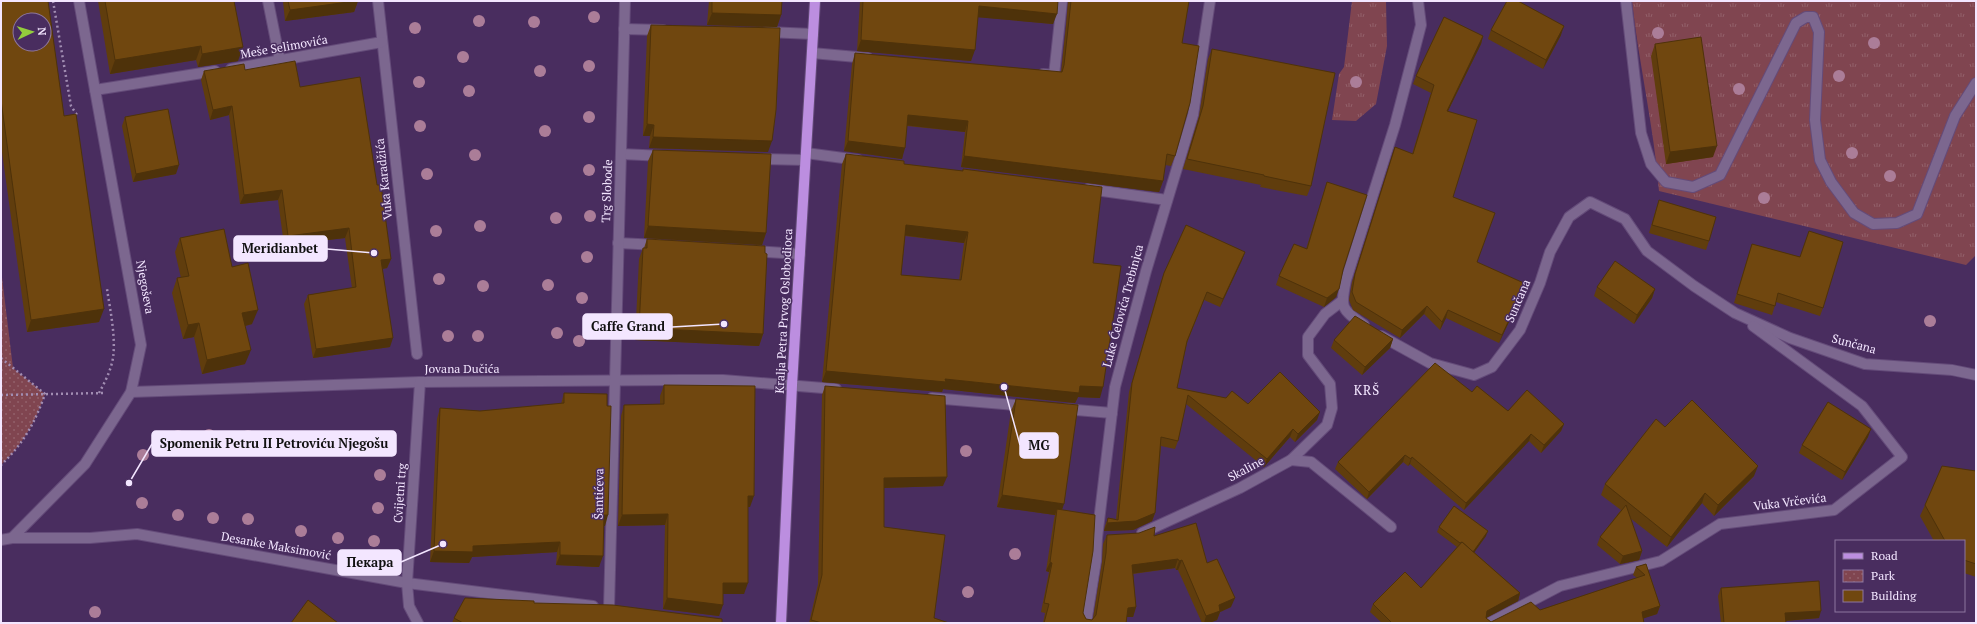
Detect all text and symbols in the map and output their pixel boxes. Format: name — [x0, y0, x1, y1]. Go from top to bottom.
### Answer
north arrow — [12, 12, 52, 52]
text: N — [35, 27, 49, 37]
street label: Meše Selimovića — [239, 31, 329, 62]
street label: Vuka Karadžića — [372, 138, 395, 220]
street label: Trg Slobode — [598, 159, 615, 223]
street label: Kralja Petra Prvog Oslobodioca — [772, 228, 795, 394]
callout: Meridianbet — [234, 236, 327, 261]
text: Meridianbet — [242, 239, 319, 257]
street label: Luke Ćelovića Trebinjca — [1099, 243, 1146, 369]
street label: Njegoševa — [133, 259, 158, 315]
street label: Sunčana — [1502, 277, 1533, 325]
callout: Caffe Grand — [583, 314, 672, 339]
text: Caffe Grand — [591, 317, 665, 335]
street label: Sunčana — [1830, 330, 1878, 357]
street label: Jovana Dučića — [424, 361, 500, 376]
district label: KRŠ — [1354, 381, 1380, 399]
callout: Spomenik Petru II Petroviću Njegošu — [152, 431, 396, 456]
callout: MG — [1020, 433, 1058, 458]
text: Spomenik Petru II Petroviću Njegošu — [160, 434, 388, 452]
text: MG — [1028, 436, 1050, 454]
street label: Skaline — [1225, 453, 1267, 484]
street label: Cvijetni trg — [390, 462, 409, 523]
street label: Šantićeva — [591, 468, 606, 520]
street label: Vuka Vrčevića — [1753, 490, 1827, 513]
street label: Desanke Maksimović — [220, 528, 333, 563]
legend — [1835, 540, 1965, 612]
text: Road — [1871, 548, 1898, 563]
callout: Пекара — [338, 550, 401, 575]
text: Пекара — [347, 553, 394, 571]
text: Park — [1871, 568, 1896, 583]
text: Building — [1871, 588, 1917, 603]

